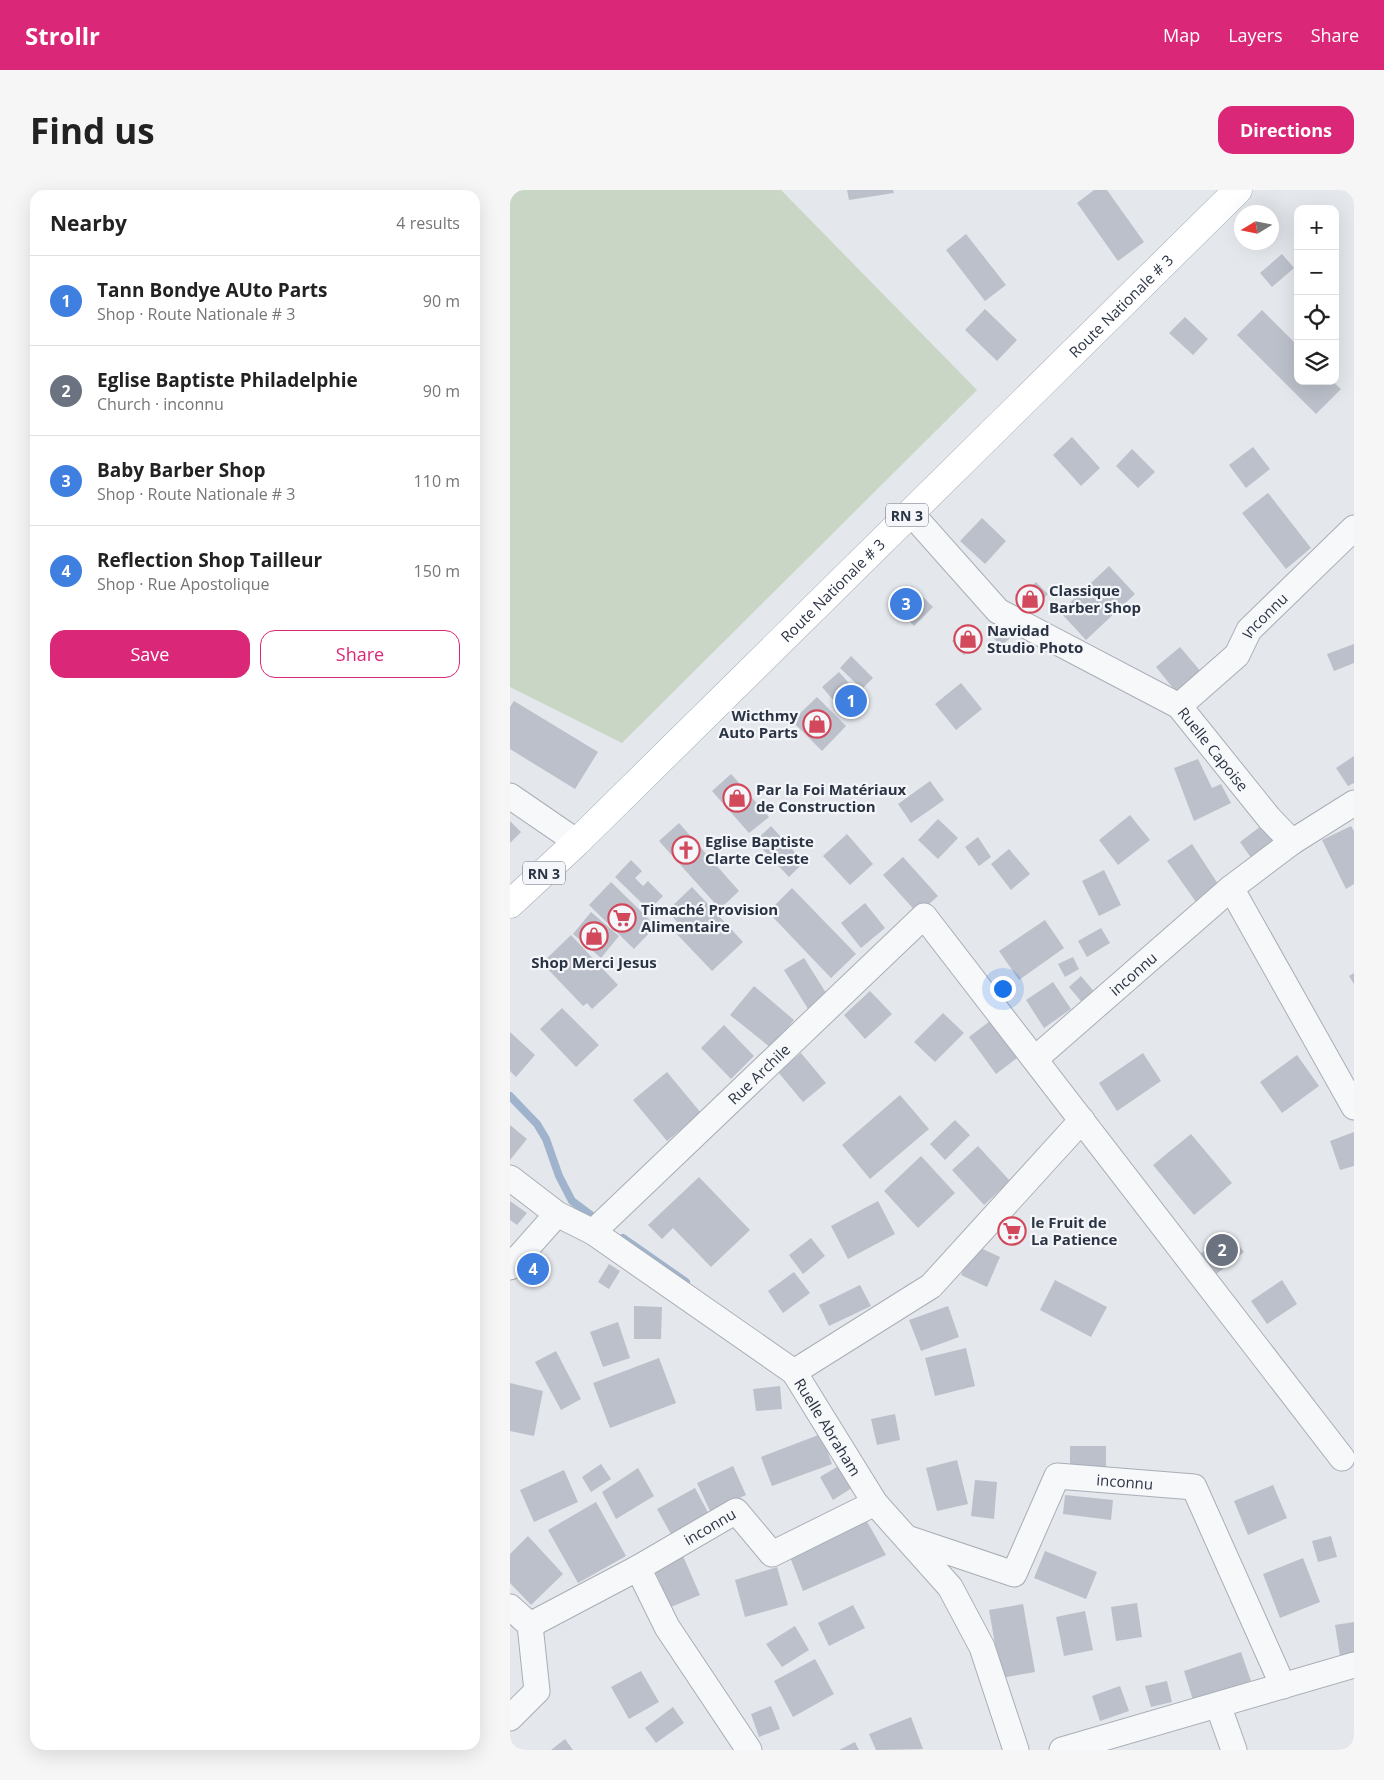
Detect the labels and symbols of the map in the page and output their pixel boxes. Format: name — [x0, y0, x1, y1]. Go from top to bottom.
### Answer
north arrow — [1234, 205, 1279, 250]
street label: Route Nationale # 3 — [1064, 250, 1177, 362]
road number: RN 3 — [886, 504, 928, 526]
street label: Route Nationale # 3 — [776, 534, 889, 646]
place label: Classique Barber Shop — [1049, 580, 1141, 617]
shop icon: Classique Barber Shop — [1015, 584, 1045, 614]
pin: 3 — [890, 585, 922, 623]
street label: Inconnu — [1237, 588, 1292, 641]
place label: Navidad Studio Photo — [987, 620, 1083, 657]
shop icon: Navidad Studio Photo — [953, 624, 983, 654]
pin: 1 — [835, 682, 867, 720]
street label: Ruelle Capoise — [1174, 703, 1253, 795]
place label: Wicthmy Auto Parts — [719, 705, 798, 742]
shop icon: Wicthmy Auto Parts — [802, 709, 832, 739]
place label: Par la Foi Matériaux de Construction — [756, 779, 907, 816]
shop icon: Par la Foi Matériaux de Construction — [722, 783, 752, 813]
place label: Eglise Baptiste Clarte Celeste — [705, 831, 814, 868]
church icon: Eglise Baptiste Clarte Celeste — [671, 835, 701, 865]
road number: RN 3 — [523, 861, 565, 884]
place label: Timaché Provision Alimentaire — [641, 899, 778, 936]
supermarket icon: Timaché Provision Alimentaire — [607, 903, 637, 933]
shop icon: Shop Merci Jesus — [579, 921, 609, 951]
street label: inconnu — [1105, 947, 1161, 1000]
place label: Shop Merci Jesus — [531, 952, 657, 972]
your location — [990, 976, 1016, 1002]
street label: Rue Archile — [723, 1039, 794, 1108]
place label: le Fruit de La Patience — [1031, 1212, 1117, 1249]
supermarket icon: le Fruit de La Patience — [997, 1216, 1027, 1246]
pin: 2 — [1206, 1231, 1238, 1269]
pin: 4 — [517, 1250, 549, 1288]
street label: Ruelle Abraham — [790, 1374, 866, 1480]
street label: inconnu — [1096, 1469, 1154, 1494]
street label: inconnu — [680, 1503, 739, 1549]

